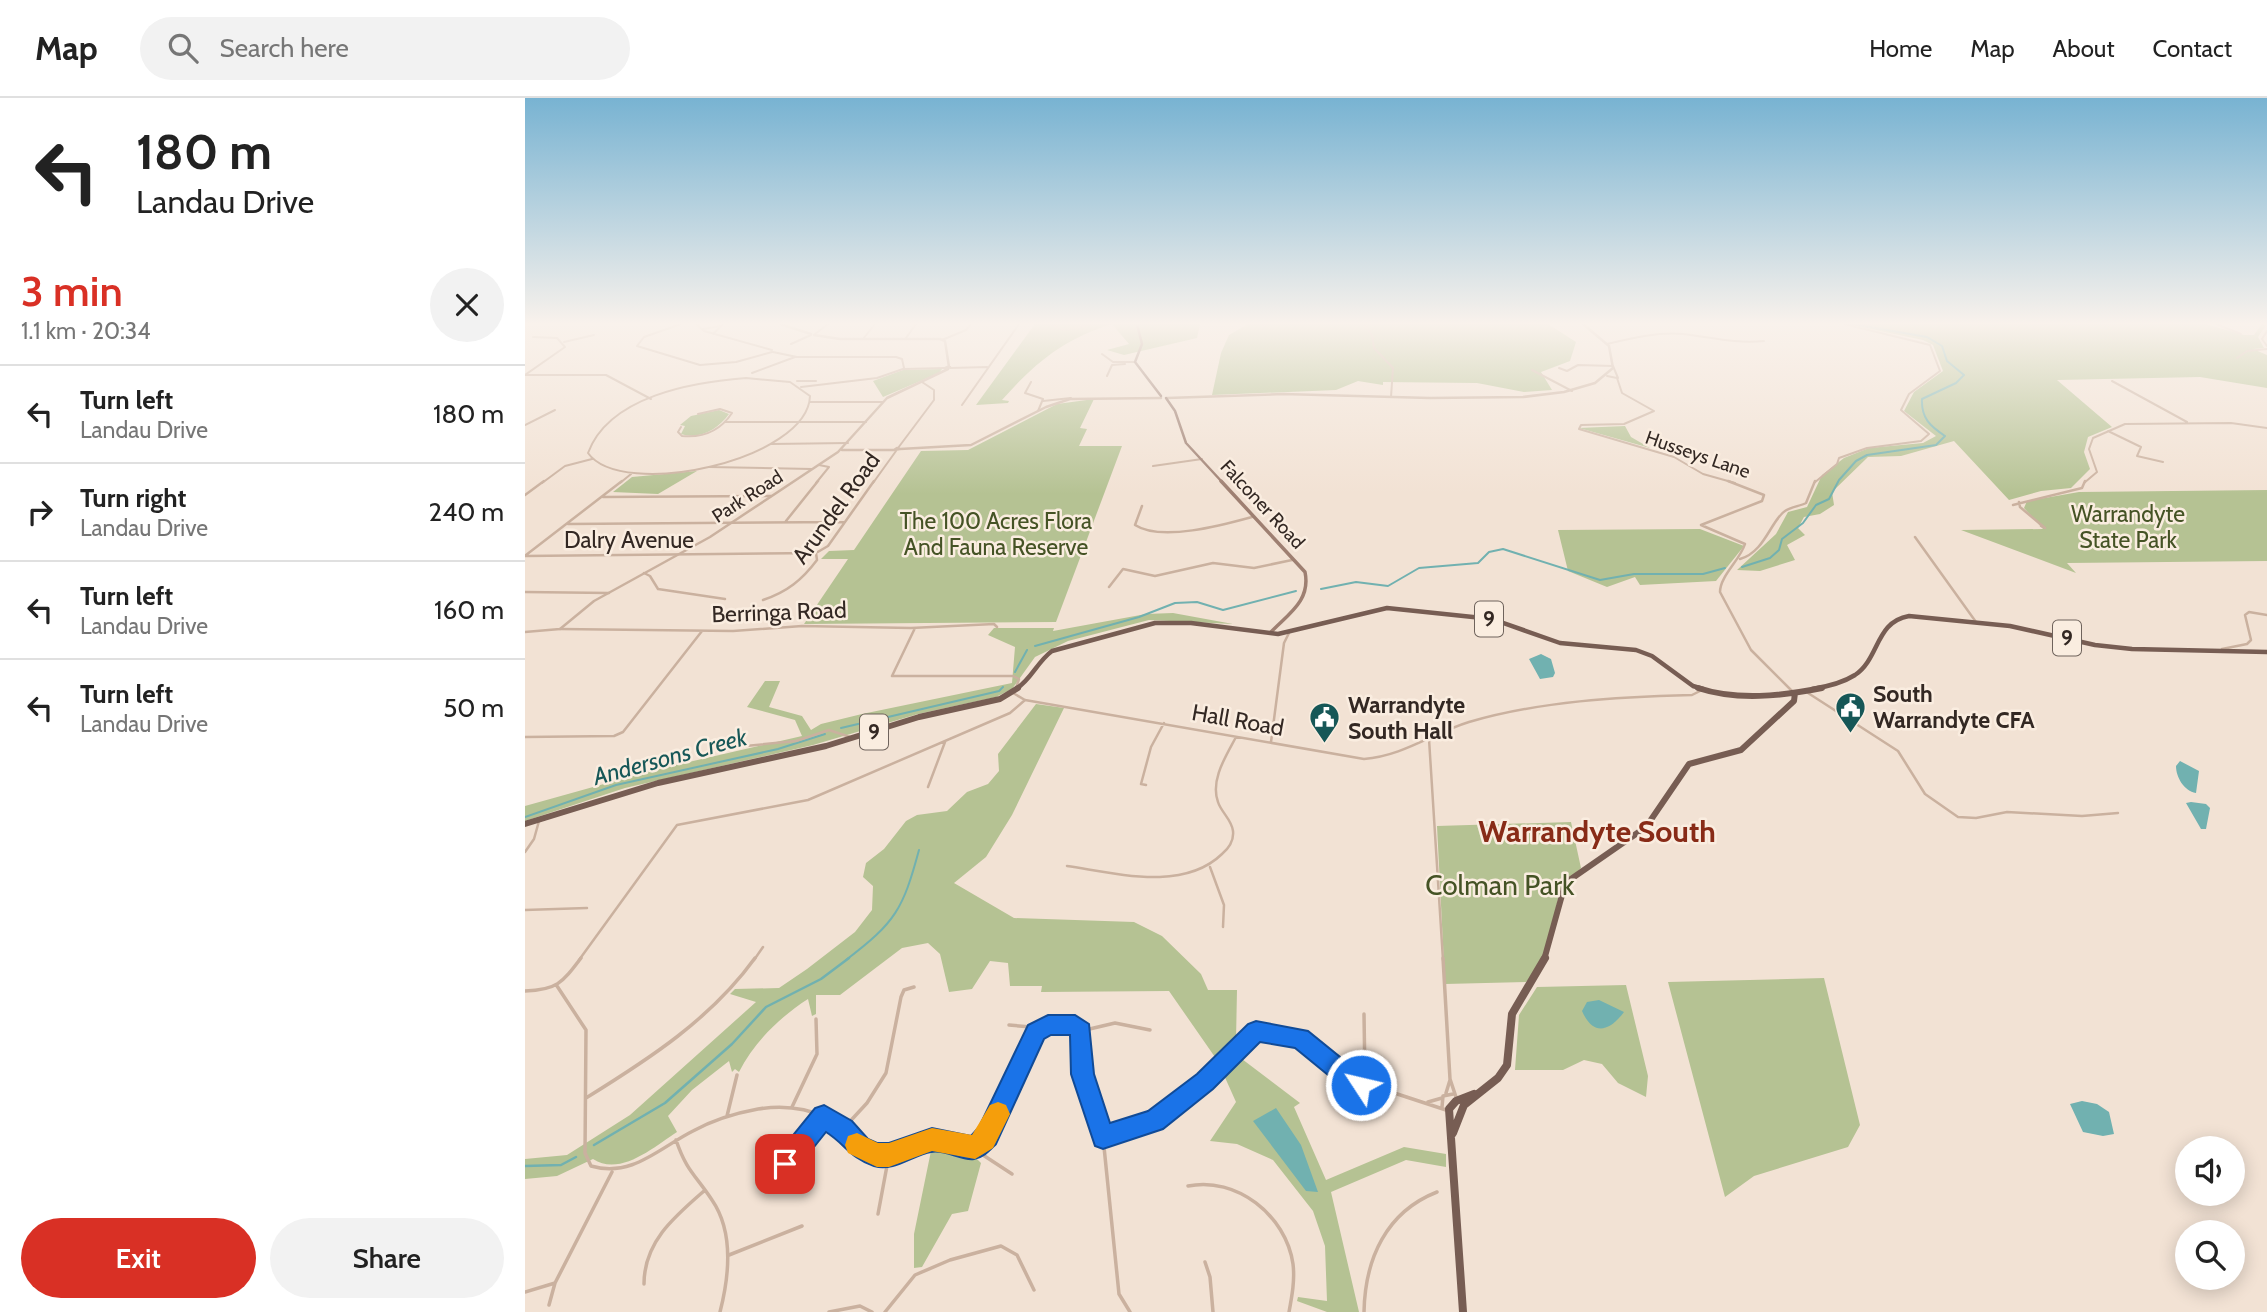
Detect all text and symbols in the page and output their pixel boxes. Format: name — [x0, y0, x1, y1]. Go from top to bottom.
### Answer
search box — [140, 17, 630, 80]
text: Map — [35, 28, 98, 68]
icon: search — [164, 29, 202, 67]
text: Search here — [220, 32, 349, 64]
text: Home — [1869, 34, 1932, 63]
text: Map — [1970, 34, 2015, 63]
text: About — [2053, 34, 2115, 63]
text: Contact — [2153, 34, 2232, 63]
text: 180 m — [136, 122, 272, 181]
icon: left — [21, 126, 112, 217]
text: Landau Drive — [136, 182, 314, 221]
text: 3 min — [21, 265, 123, 317]
button: close — [430, 268, 504, 342]
text: 1.1 km · 20:34 — [21, 317, 151, 345]
text: Turn left — [80, 384, 173, 416]
icon: left — [21, 395, 59, 433]
text: 180 m — [433, 398, 504, 430]
text: Landau Drive — [80, 416, 208, 444]
street label: Husseys Lane — [1642, 426, 1753, 483]
street label: Arundel Road — [786, 447, 886, 569]
street label: Falconer Road — [1216, 455, 1310, 554]
street label: Park Road — [708, 465, 787, 528]
text: Turn right — [80, 482, 186, 514]
icon: right — [21, 493, 59, 531]
text: 240 m — [429, 496, 504, 528]
park label: Warrandyte State Park — [2071, 500, 2185, 554]
park label: The 100 Acres Flora And Fauna Reserve — [900, 507, 1092, 561]
text: Landau Drive — [80, 514, 208, 542]
street label: Dalry Avenue — [564, 526, 694, 554]
text: Turn left — [80, 580, 173, 612]
icon: left — [21, 591, 59, 629]
text: 160 m — [434, 594, 504, 626]
street label: Berringa Road — [711, 596, 847, 628]
road number: 9 — [1475, 602, 1503, 636]
text: Landau Drive — [80, 612, 208, 640]
road number: 9 — [2053, 620, 2081, 656]
text: Turn left — [80, 678, 173, 710]
place label: South Warrandyte CFA — [1873, 680, 2035, 734]
icon: left — [21, 689, 59, 727]
public building icon: South Warrandyte CFA — [1833, 690, 1867, 734]
place label: Warrandyte South Hall — [1348, 691, 1465, 745]
text: 50 m — [443, 692, 504, 724]
street label: Hall Road — [1190, 698, 1286, 742]
public building icon: Warrandyte South Hall — [1308, 701, 1342, 745]
text: Landau Drive — [80, 710, 208, 738]
road number: 9 — [860, 714, 888, 750]
water label: Andersons Creek — [589, 722, 751, 791]
district label: Warrandyte South — [1478, 813, 1716, 850]
park label: Colman Park — [1425, 868, 1575, 902]
position arrow — [1324, 1048, 1398, 1122]
pin — [755, 1134, 815, 1194]
map controls — [2175, 1136, 2245, 1290]
button: sound — [2175, 1136, 2245, 1206]
icon: arrive — [766, 1145, 804, 1183]
button: Exit — [21, 1218, 256, 1298]
button: Share — [270, 1218, 504, 1298]
button: search — [2175, 1220, 2245, 1290]

